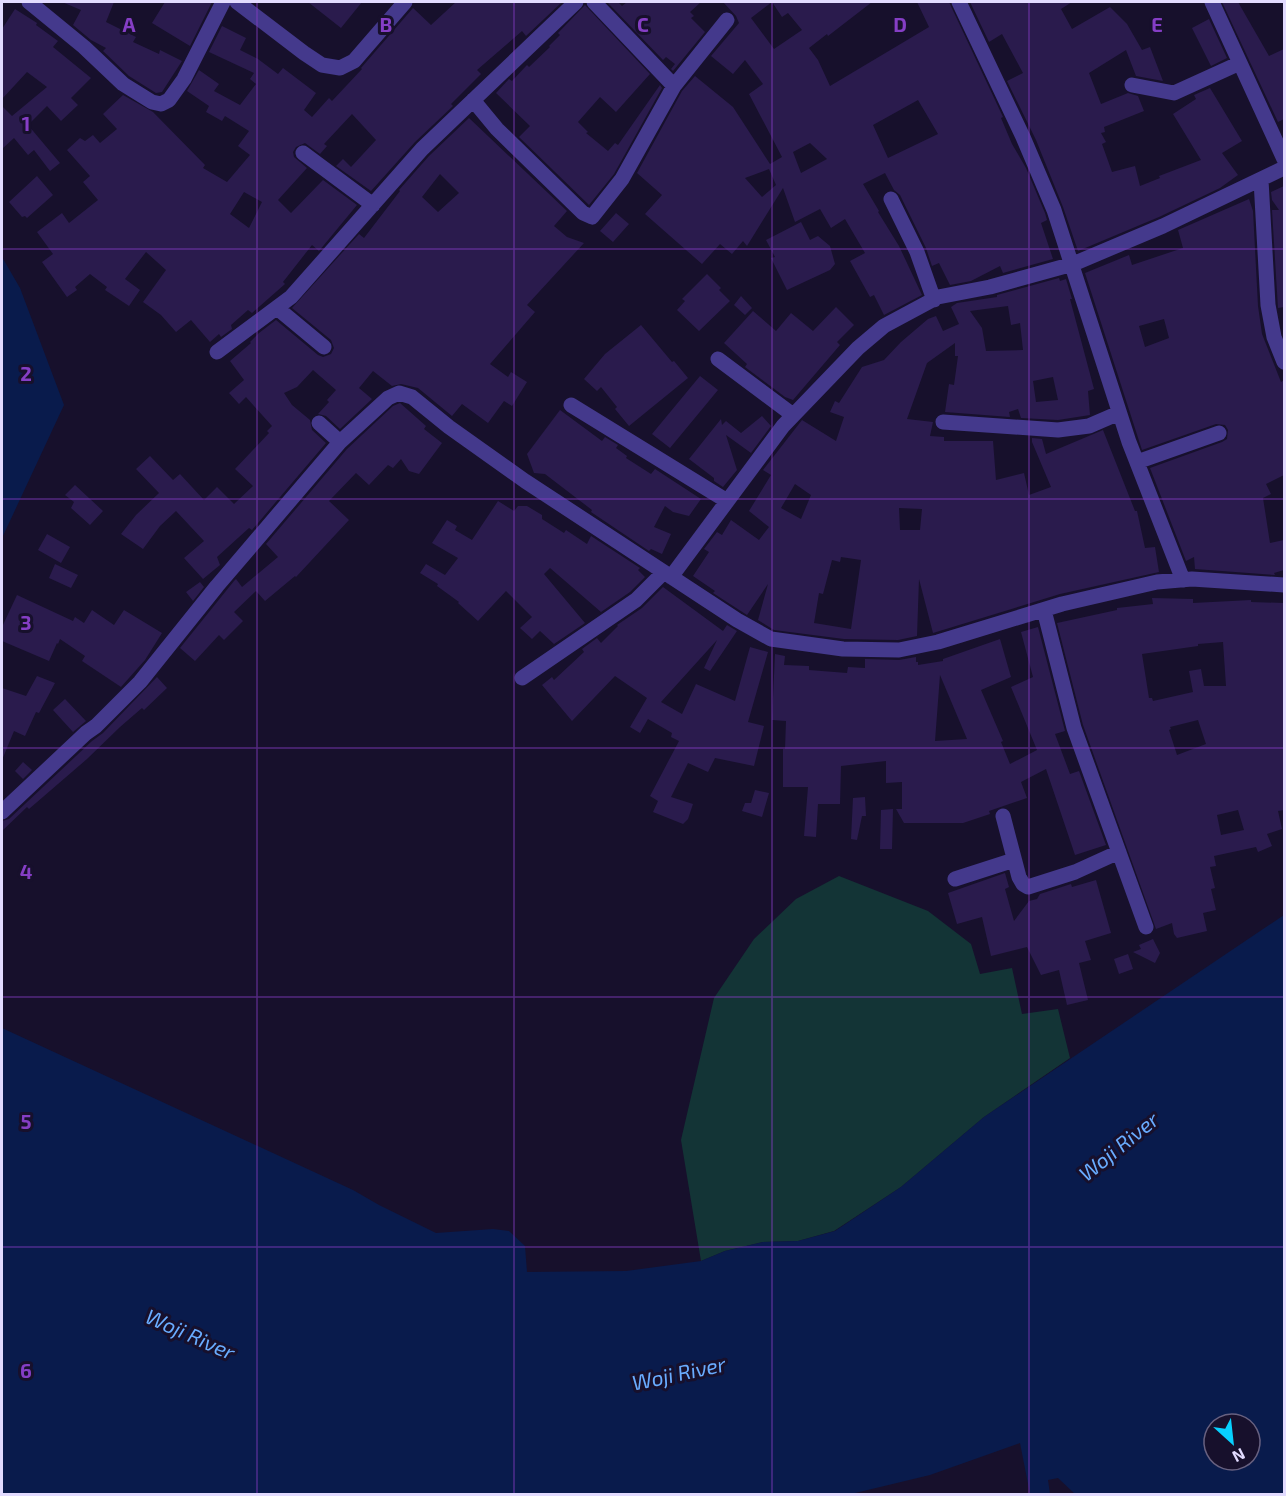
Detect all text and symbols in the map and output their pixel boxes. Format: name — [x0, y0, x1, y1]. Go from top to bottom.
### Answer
text: A — [122, 12, 136, 36]
text: B — [380, 12, 392, 36]
text: C — [637, 12, 649, 36]
text: D — [893, 12, 907, 36]
text: E — [1151, 12, 1163, 36]
text: 1 — [22, 111, 30, 135]
text: 2 — [20, 361, 32, 385]
text: 3 — [20, 610, 32, 634]
text: 4 — [20, 859, 33, 883]
water label: Woji River — [1073, 1106, 1164, 1186]
text: 5 — [20, 1109, 32, 1133]
water label: Woji River — [142, 1303, 240, 1366]
water label: Woji River — [629, 1350, 729, 1396]
text: 6 — [20, 1358, 32, 1382]
north arrow — [1202, 1412, 1262, 1472]
text: N — [1230, 1445, 1249, 1467]

